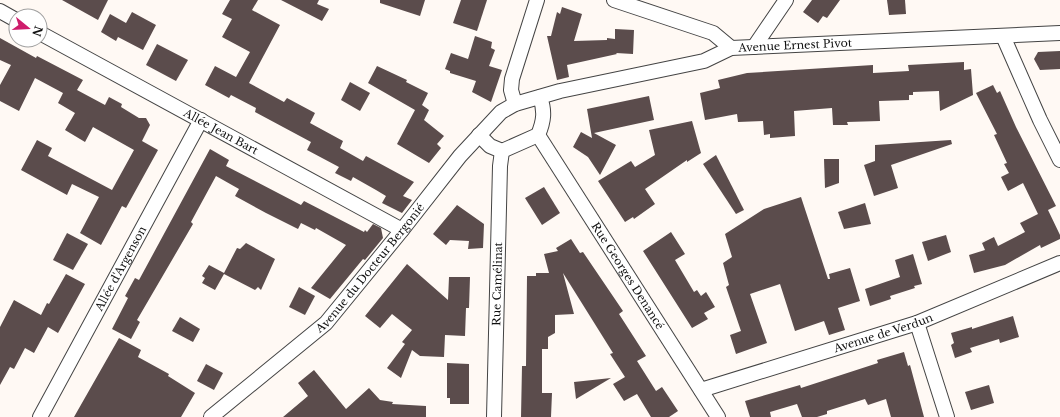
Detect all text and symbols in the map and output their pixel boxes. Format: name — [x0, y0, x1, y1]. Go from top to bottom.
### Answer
north arrow — [8, 8, 48, 48]
text: N — [29, 24, 46, 39]
street label: Avenue Ernest Pivot — [737, 35, 853, 55]
street label: Allée Jean Bart — [180, 105, 261, 158]
street label: Avenue du Docteur Bergonié — [312, 200, 427, 336]
street label: Rue Georges Denancé — [588, 220, 667, 332]
street label: Allée d'Argenson — [91, 223, 149, 314]
street label: Rue Camélinat — [489, 241, 505, 326]
street label: Avenue de Verdun — [831, 310, 935, 356]

